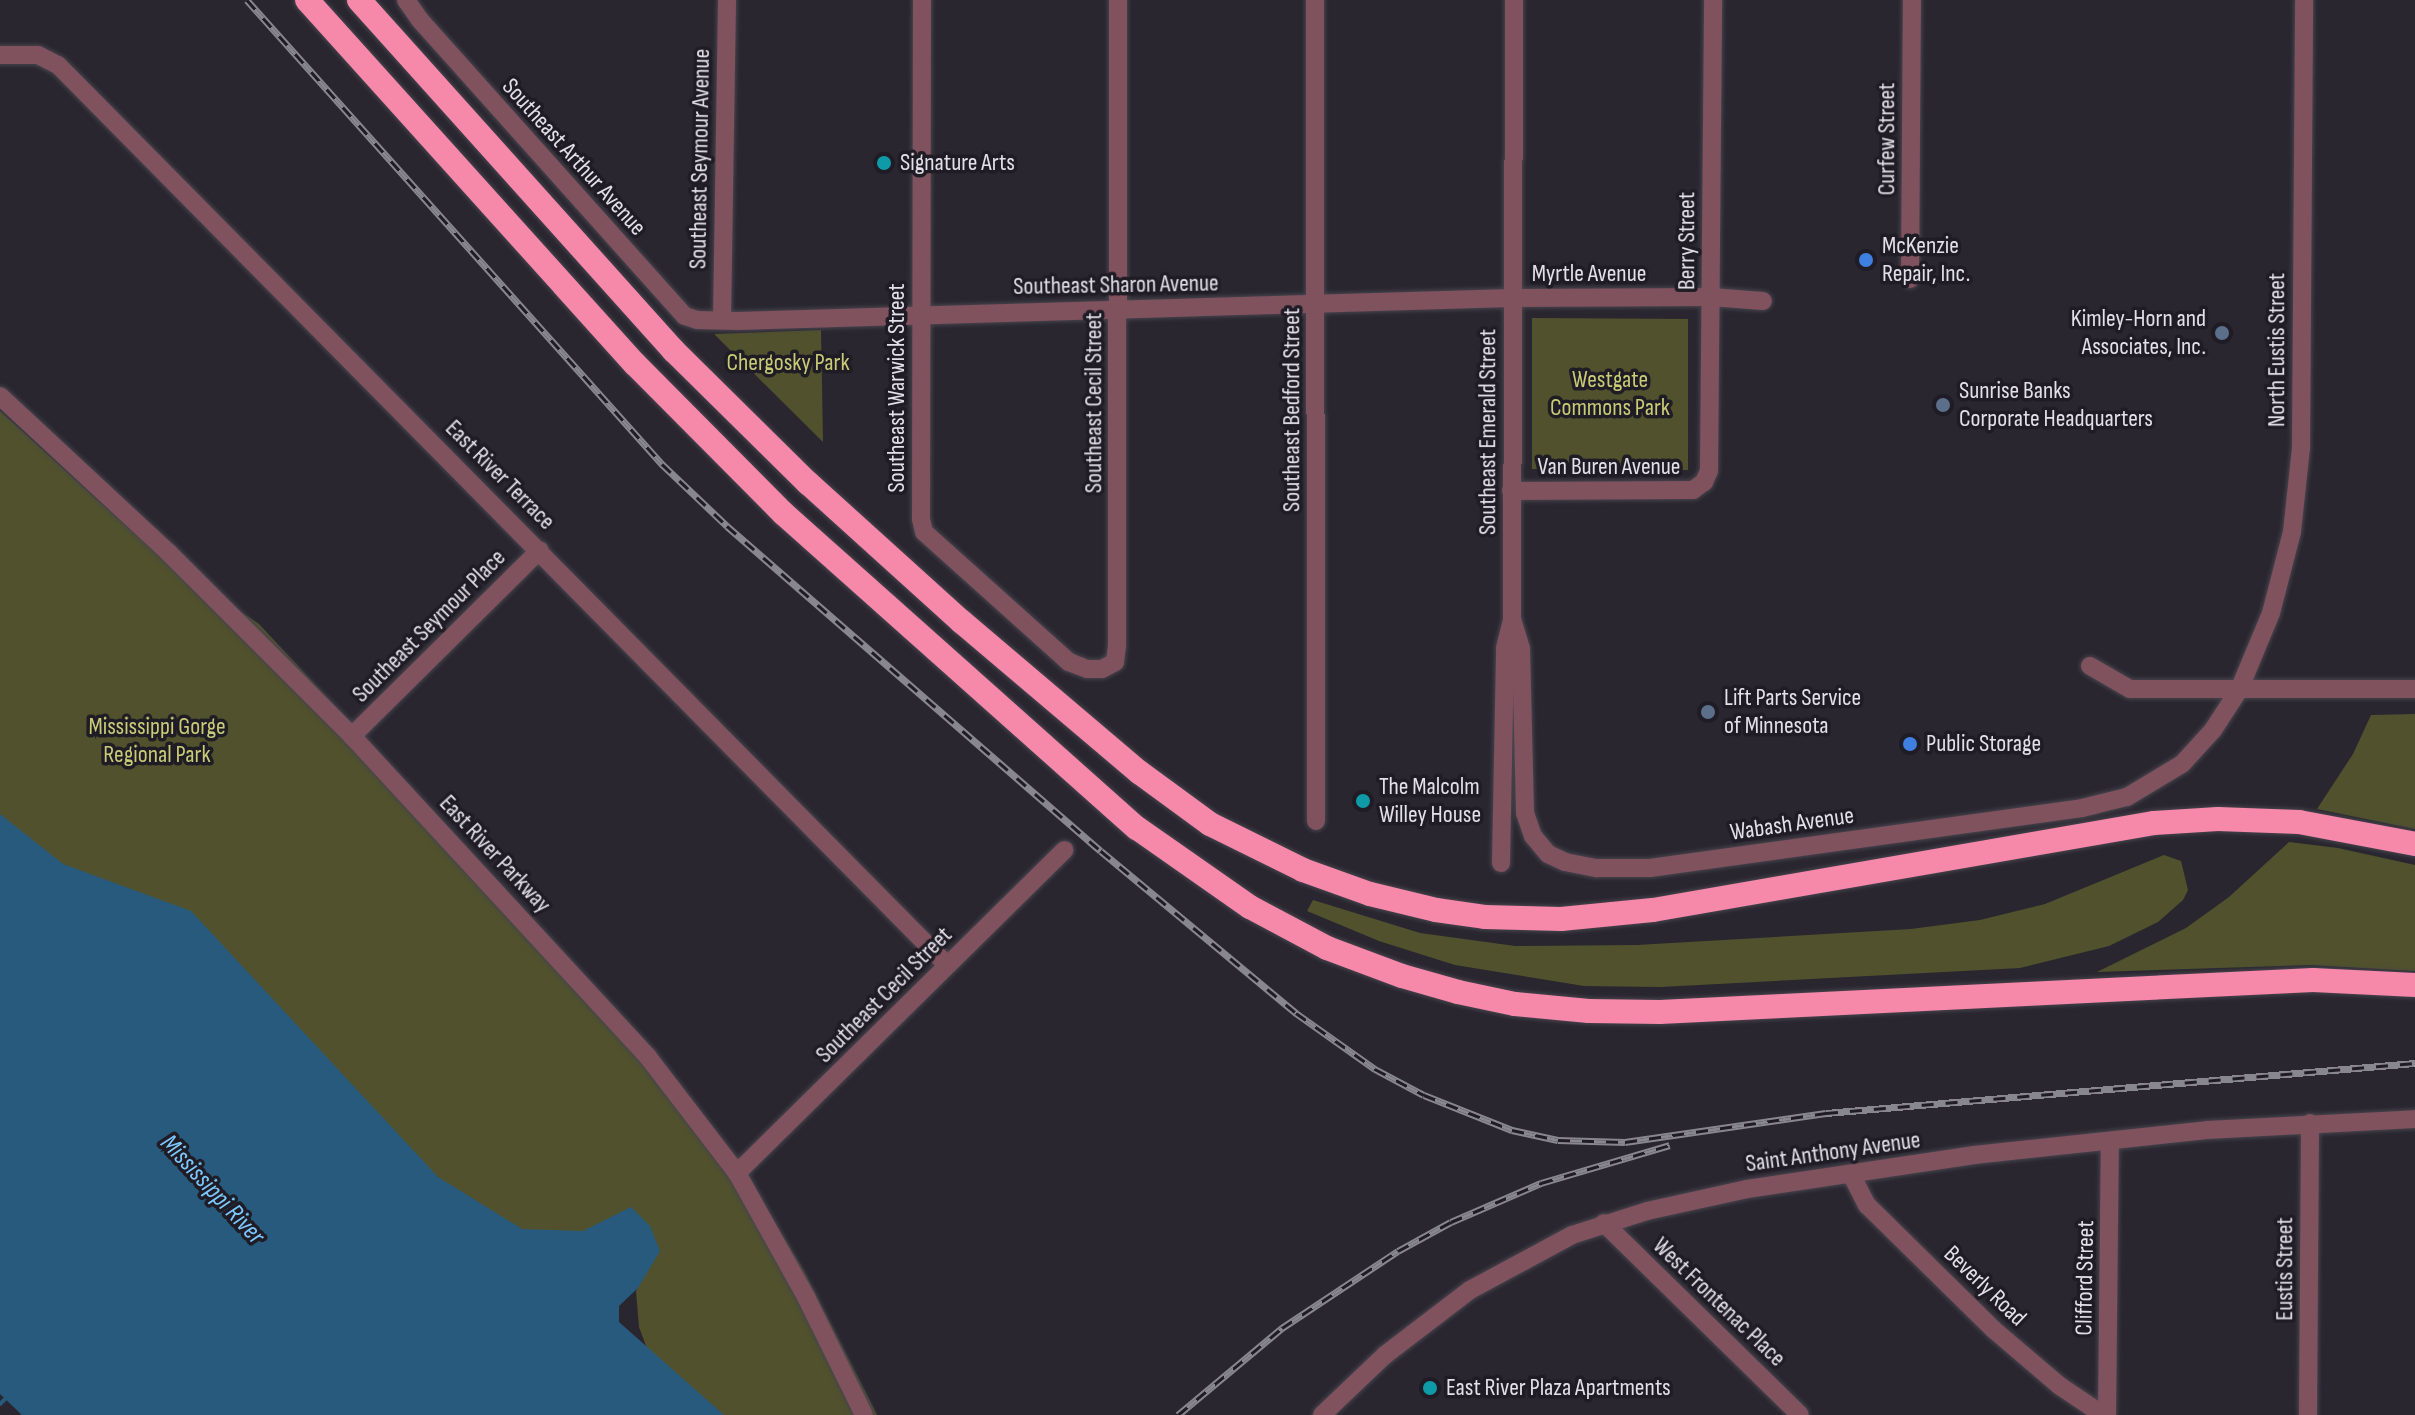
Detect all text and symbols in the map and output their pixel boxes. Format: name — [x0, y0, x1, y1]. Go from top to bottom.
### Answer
street label: Southeast Seymour Avenue — [684, 49, 716, 269]
street label: Southeast Arthur Avenue — [496, 73, 652, 241]
street label: Curfew Street — [1873, 83, 1901, 195]
place label: Signature Arts — [900, 149, 1015, 177]
marker: Signature Arts — [875, 154, 893, 172]
street label: Berry Street — [1673, 192, 1701, 290]
place label: McKenzie Repair, Inc. — [1882, 232, 1970, 288]
marker: McKenzie Repair, Inc. — [1857, 251, 1875, 269]
street label: Myrtle Avenue — [1532, 260, 1646, 288]
street label: Southeast Sharon Avenue — [1013, 269, 1219, 301]
street label: North Eustis Street — [2263, 273, 2291, 427]
street label: Southeast Warwick Street — [883, 283, 911, 493]
place label: Kimley-Horn and Associates, Inc. — [2071, 305, 2206, 361]
street label: Southeast Bedford Street — [1278, 308, 1306, 512]
street label: Southeast Cecil Street — [1080, 313, 1108, 493]
marker: Kimley-Horn and Associates, Inc. — [2213, 324, 2231, 342]
street label: Southeast Emerald Street — [1474, 329, 1502, 535]
park label: Chergosky Park — [726, 349, 850, 377]
park label: Westgate Commons Park — [1550, 366, 1670, 422]
place label: Sunrise Banks Corporate Headquarters — [1959, 377, 2153, 433]
marker: Sunrise Banks Corporate Headquarters — [1934, 396, 1952, 414]
street label: East River Terrace — [439, 414, 561, 536]
street label: Van Buren Avenue — [1537, 453, 1681, 481]
street label: Southeast Seymour Place — [346, 543, 512, 709]
place label: Lift Parts Service of Minnesota — [1724, 684, 1861, 740]
marker: Lift Parts Service of Minnesota — [1699, 703, 1717, 721]
park label: Mississippi Gorge Regional Park — [88, 713, 226, 769]
place label: Public Storage — [1926, 730, 2041, 758]
marker: Public Storage — [1901, 735, 1919, 753]
place label: The Malcolm Willey House — [1379, 773, 1481, 829]
street label: East River Parkway — [433, 789, 557, 919]
marker: The Malcolm Willey House — [1354, 792, 1372, 810]
street label: Wabash Avenue — [1728, 801, 1856, 847]
street label: Southeast Cecil Street — [810, 921, 958, 1069]
street label: Saint Anthony Avenue — [1744, 1125, 1922, 1179]
water label: Mississippi River — [153, 1129, 271, 1251]
street label: Eustis Street — [2271, 1217, 2299, 1321]
street label: Clifford Street — [2070, 1220, 2100, 1336]
street label: West Frontenac Place — [1647, 1231, 1791, 1373]
street label: Beverly Road — [1938, 1240, 2032, 1332]
place label: East River Plaza Apartments — [1446, 1374, 1671, 1402]
marker: East River Plaza Apartments — [1421, 1379, 1439, 1397]

